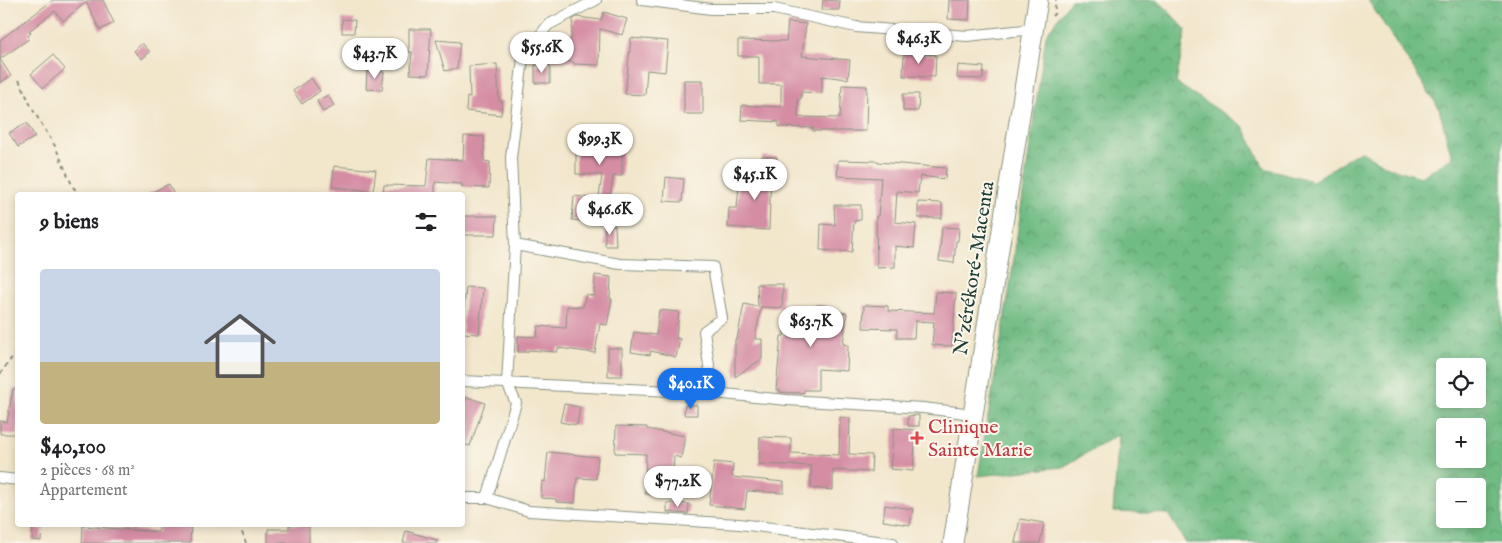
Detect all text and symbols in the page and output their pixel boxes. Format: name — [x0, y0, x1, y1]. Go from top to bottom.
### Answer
pin: $46.3K — [878, 22, 960, 65]
text: $46.3K — [897, 29, 941, 49]
pin: $55.6K — [501, 32, 583, 74]
pin: $43.7K — [334, 38, 416, 80]
text: $55.6K — [521, 38, 563, 58]
text: $43.7K — [353, 44, 397, 64]
pin: $99.3K — [559, 124, 641, 166]
text: $99.3K — [578, 130, 622, 150]
pin: $45.1K — [714, 158, 796, 201]
text: $45.1K — [733, 165, 777, 185]
street label: N'zérékoré-Macenta — [948, 179, 1001, 357]
pin: $46.6K — [569, 194, 651, 236]
text: $46.6K — [587, 200, 633, 220]
icon: filters — [412, 208, 440, 236]
text: 9 biens — [40, 209, 99, 236]
icon: home — [195, 301, 285, 391]
pin: $63.7K — [770, 306, 852, 348]
text: $63.7K — [789, 312, 833, 332]
map controls — [1436, 358, 1486, 528]
button: locate — [1436, 358, 1486, 408]
pin: $40.1K — [650, 368, 732, 410]
text: $40.1K — [668, 374, 714, 394]
place label: Clinique Sainte Marie — [928, 415, 1033, 463]
button: + — [1436, 418, 1486, 468]
marker: Clinique Sainte Marie — [910, 431, 924, 445]
text: $40,100 — [40, 434, 106, 461]
text: 2 pièces · 68 m² — [40, 461, 135, 481]
pin: $77.2K — [637, 466, 719, 508]
text: $77.2K — [655, 472, 701, 492]
button: − — [1436, 478, 1486, 528]
text: Appartement — [40, 481, 127, 501]

